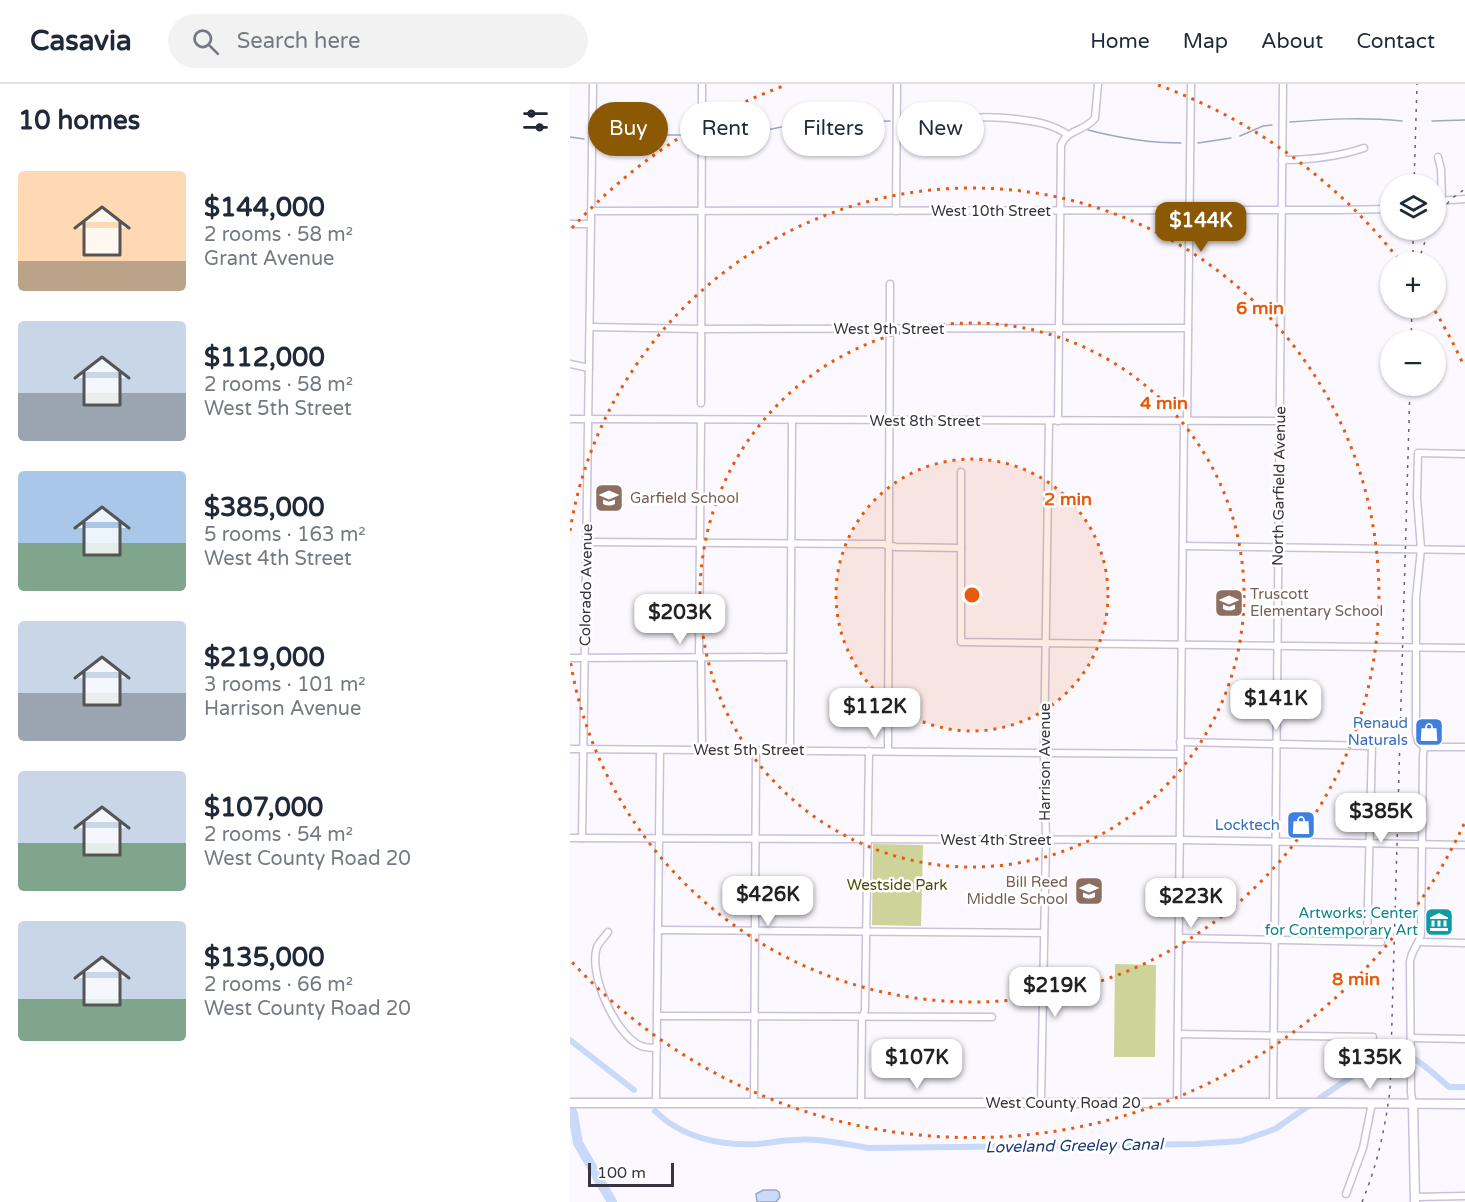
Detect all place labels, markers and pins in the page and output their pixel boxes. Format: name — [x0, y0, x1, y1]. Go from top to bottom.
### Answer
pin: $144K — [1159, 202, 1243, 253]
school or university icon: Garfield School — [593, 482, 625, 514]
place label: Garfield School — [630, 489, 739, 507]
centre of rings — [962, 585, 982, 605]
place label: Truscott Elementary School — [1250, 585, 1383, 620]
school or university icon: Truscott Elementary School — [1213, 587, 1245, 619]
pin: $203K — [638, 594, 722, 645]
pin: $141K — [1234, 680, 1318, 731]
pin: $112K — [833, 688, 917, 739]
place label: Renaud Naturals — [1348, 714, 1408, 749]
shop icon: Renaud Naturals — [1413, 716, 1445, 748]
pin: $385K — [1339, 793, 1423, 844]
shop icon: Locktech — [1285, 809, 1317, 841]
place label: Locktech — [1215, 816, 1280, 834]
place label: Bill Reed Middle School — [967, 873, 1068, 908]
school or university icon: Bill Reed Middle School — [1073, 875, 1105, 907]
pin: $426K — [726, 876, 810, 927]
pin: $223K — [1149, 878, 1233, 929]
place label: Artworks: Center for Contemporary Art — [1265, 904, 1418, 939]
museum icon: Artworks: Center for Contemporary Art — [1423, 906, 1455, 938]
pin: $219K — [1013, 967, 1097, 1018]
pin: $107K — [875, 1039, 959, 1090]
pin: $135K — [1328, 1039, 1412, 1090]

